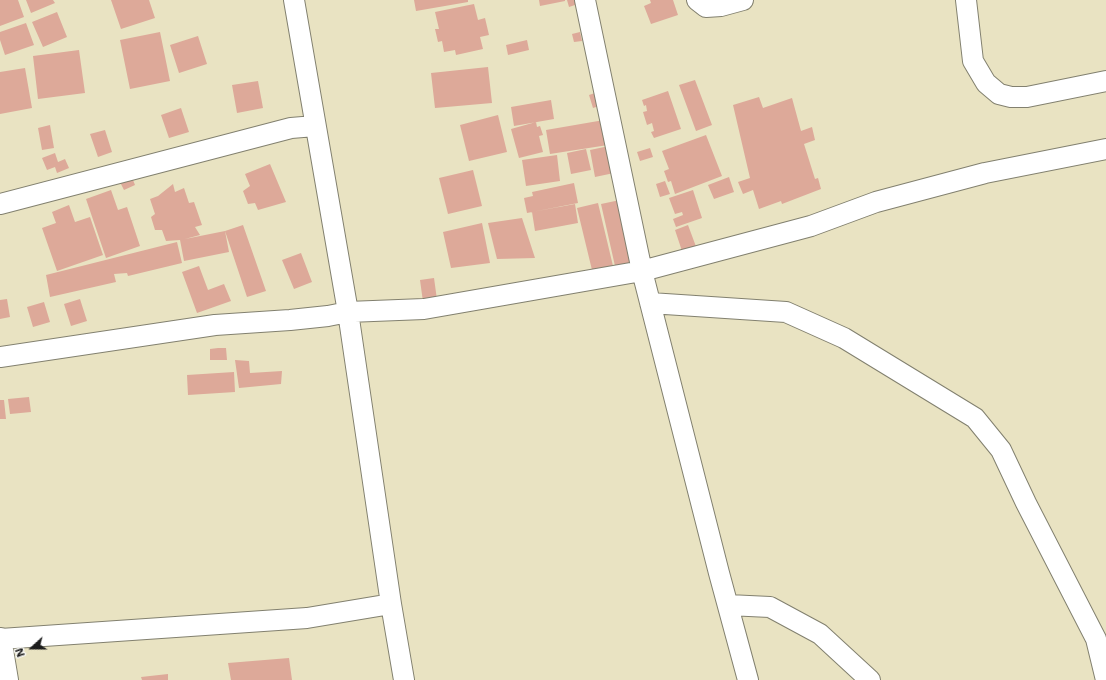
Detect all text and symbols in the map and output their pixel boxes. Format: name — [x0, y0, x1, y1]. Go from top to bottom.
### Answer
north arrow — [12, 628, 52, 668]
text: N — [12, 646, 29, 659]

